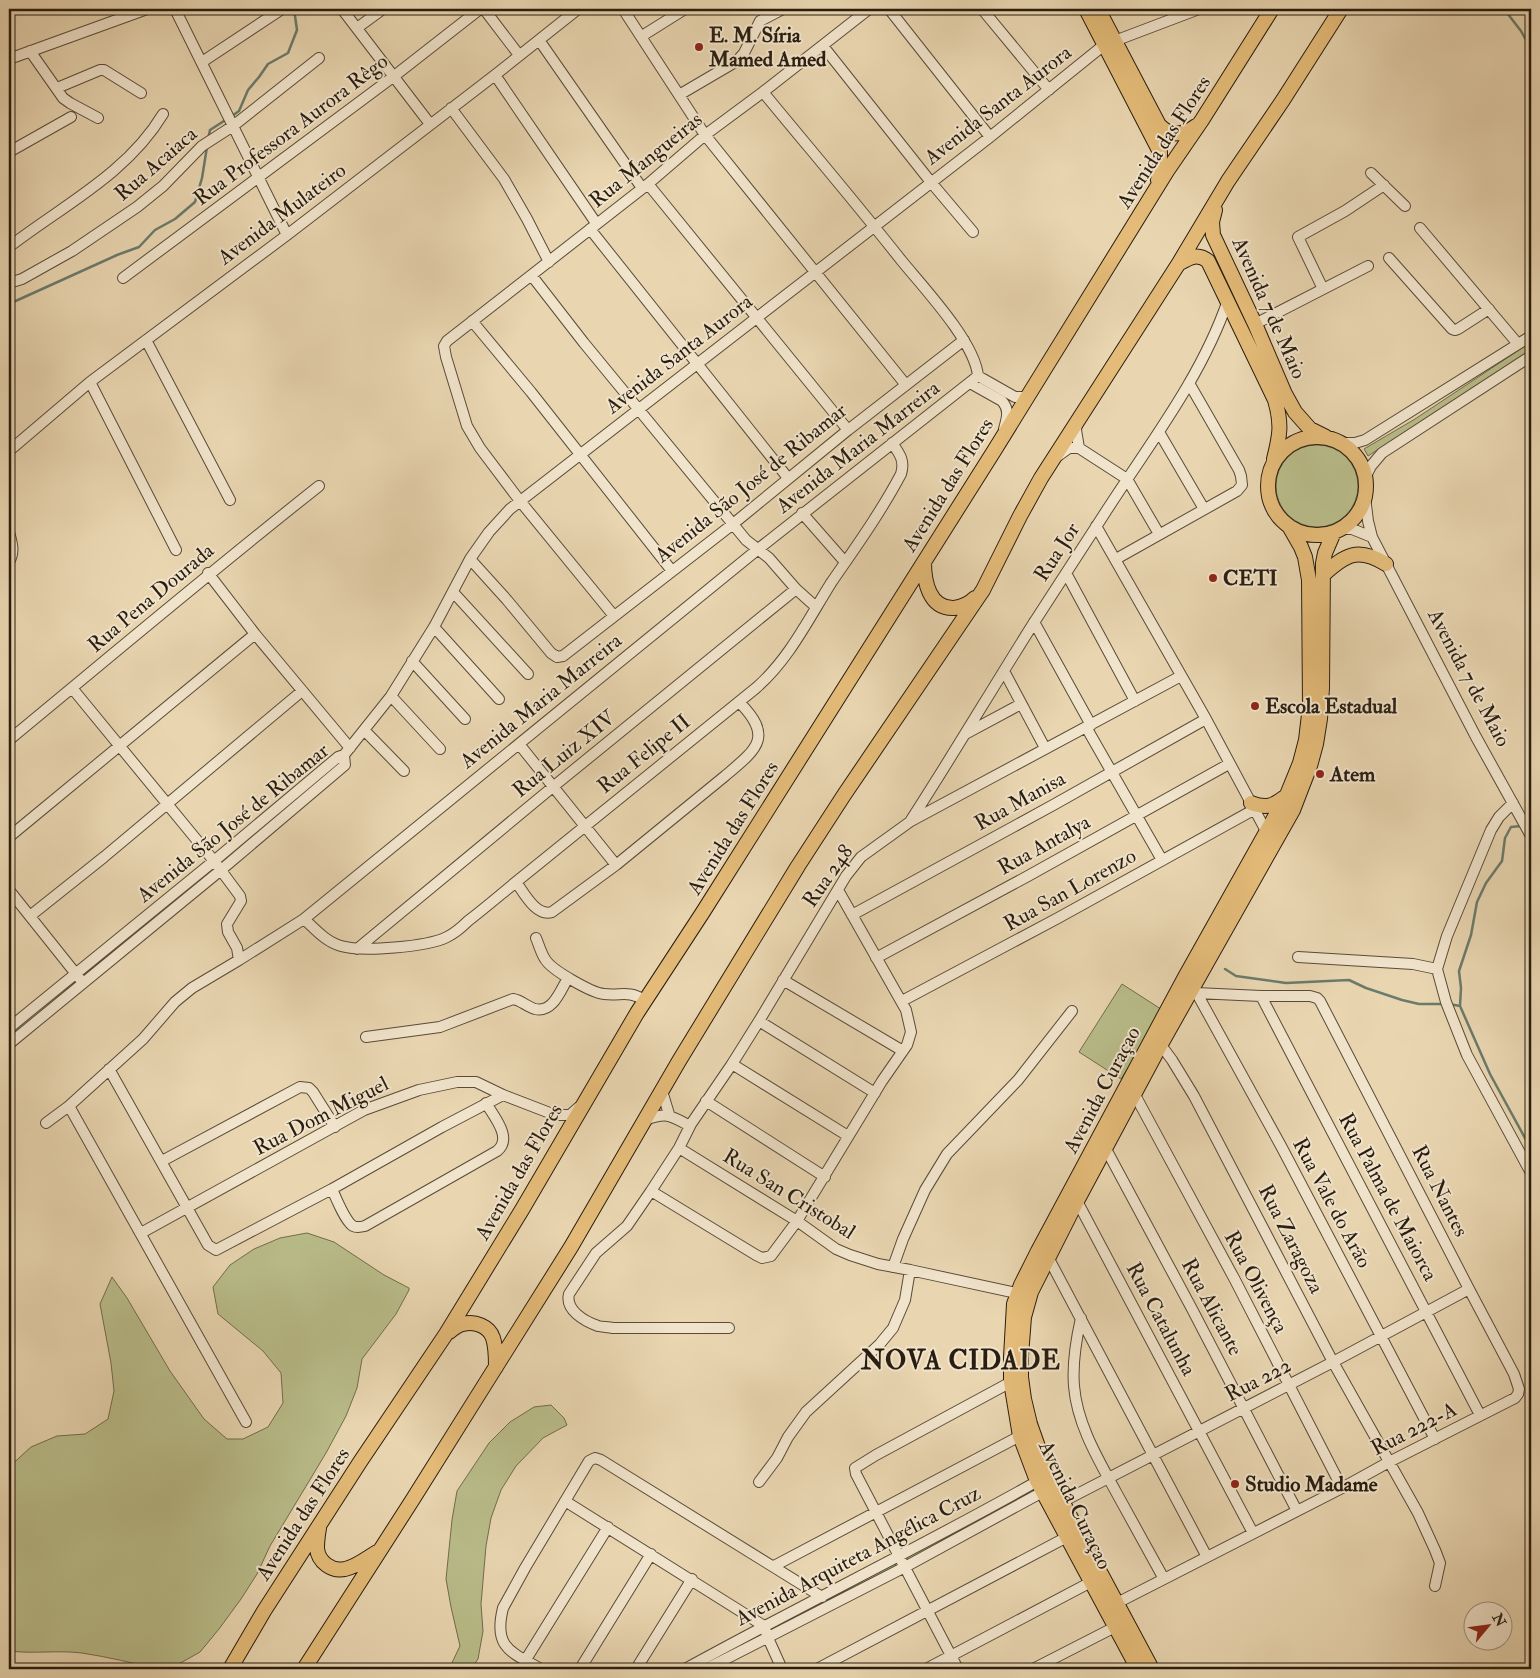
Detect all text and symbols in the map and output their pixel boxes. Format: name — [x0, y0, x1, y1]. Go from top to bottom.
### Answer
place label: E. M. Síria Mamed Amed — [708, 22, 827, 73]
street label: Avenida Santa Aurora — [918, 39, 1077, 172]
marker: E. M. Síria Mamed Amed — [693, 41, 705, 53]
street label: Rua Professora Aurora Rêgo — [188, 48, 394, 212]
street label: Avenida das Flores — [1110, 70, 1217, 214]
street label: Rua Mangueiras — [584, 106, 708, 214]
street label: Rua Acaiaca — [109, 121, 203, 207]
street label: Avenida Mulateiro — [212, 157, 352, 272]
street label: Avenida 7 de Maio — [1225, 232, 1312, 383]
street label: Avenida Santa Aurora — [599, 288, 758, 421]
street label: Avenida Maria Marreira — [770, 374, 946, 520]
street label: Avenida São José de Ribamar — [649, 397, 853, 569]
street label: Avenida das Flores — [895, 413, 1000, 558]
street label: Rua Jor — [1028, 517, 1086, 587]
street label: Rua Pena Dourada — [82, 537, 220, 659]
place label: CETI — [1223, 565, 1278, 592]
marker: CETI — [1207, 572, 1219, 584]
street label: Avenida 7 de Maio — [1421, 604, 1517, 752]
street label: Avenida Maria Marreira — [454, 627, 628, 775]
place label: Escola Estadual — [1265, 693, 1398, 720]
marker: Escola Estadual — [1249, 700, 1261, 712]
street label: Rua Luiz XIV — [507, 704, 622, 804]
street label: Rua Felipe II — [592, 708, 696, 800]
street label: Avenida São José de Ribamar — [131, 737, 335, 909]
street label: Avenida das Flores — [680, 756, 785, 901]
place label: Atem — [1329, 761, 1376, 788]
street label: Rua Manisa — [970, 765, 1071, 837]
marker: Atem — [1314, 768, 1326, 780]
street label: Rua Antalya — [993, 808, 1095, 881]
street label: Rua 248 — [797, 839, 859, 913]
street label: Rua San Lorenzo — [999, 842, 1141, 938]
street label: Avenida Curaçao — [1057, 1022, 1147, 1159]
street label: Rua Dom Miguel — [249, 1070, 394, 1162]
street label: Avenida das Flores — [469, 1099, 569, 1246]
street label: Rua Palma de Maiorca — [1332, 1108, 1444, 1286]
street label: Rua Vale do Arão — [1286, 1133, 1378, 1273]
street label: Rua Nantes — [1405, 1141, 1475, 1241]
street label: Rua San Cristobal — [718, 1142, 861, 1246]
street label: Rua Zaragoza — [1252, 1180, 1330, 1298]
street label: Rua Olivença — [1218, 1226, 1294, 1338]
street label: Rua Alicante — [1175, 1254, 1249, 1360]
street label: Rua Catalunha — [1120, 1258, 1202, 1381]
district label: NOVA CIDADE — [860, 1345, 1061, 1377]
street label: Rua 222 — [1220, 1352, 1296, 1408]
street label: Rua 222-A — [1366, 1396, 1462, 1462]
street label: Avenida Curaçao — [1032, 1435, 1118, 1574]
street label: Avenida das Flores — [249, 1442, 356, 1586]
place label: Studio Madame — [1245, 1471, 1378, 1498]
marker: Studio Madame — [1229, 1478, 1241, 1490]
street label: Avenida Arquiteta Angélica Cruz — [730, 1480, 985, 1633]
north arrow — [1462, 1600, 1512, 1650]
text: N — [1488, 1609, 1510, 1630]

